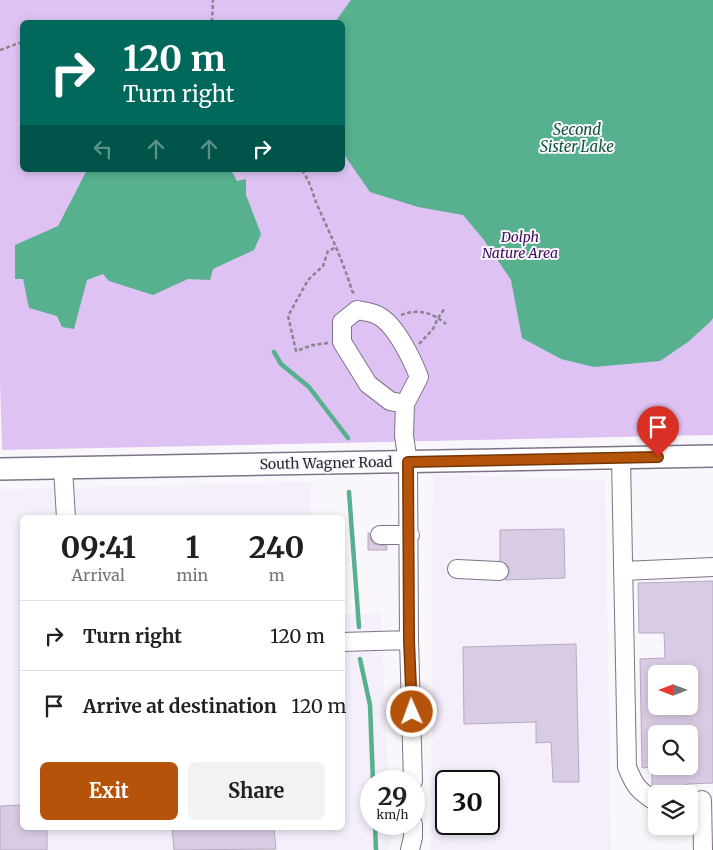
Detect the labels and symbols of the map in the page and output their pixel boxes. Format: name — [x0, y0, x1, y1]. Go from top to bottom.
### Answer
water label: Second Sister Lake — [540, 120, 614, 156]
park label: Dolph Nature Area — [482, 228, 558, 262]
pin — [637, 406, 679, 457]
street label: South Wagner Road — [259, 453, 393, 473]
north arrow — [648, 665, 698, 715]
position arrow — [385, 685, 437, 737]
speed limit sign: 30 — [435, 770, 500, 835]

